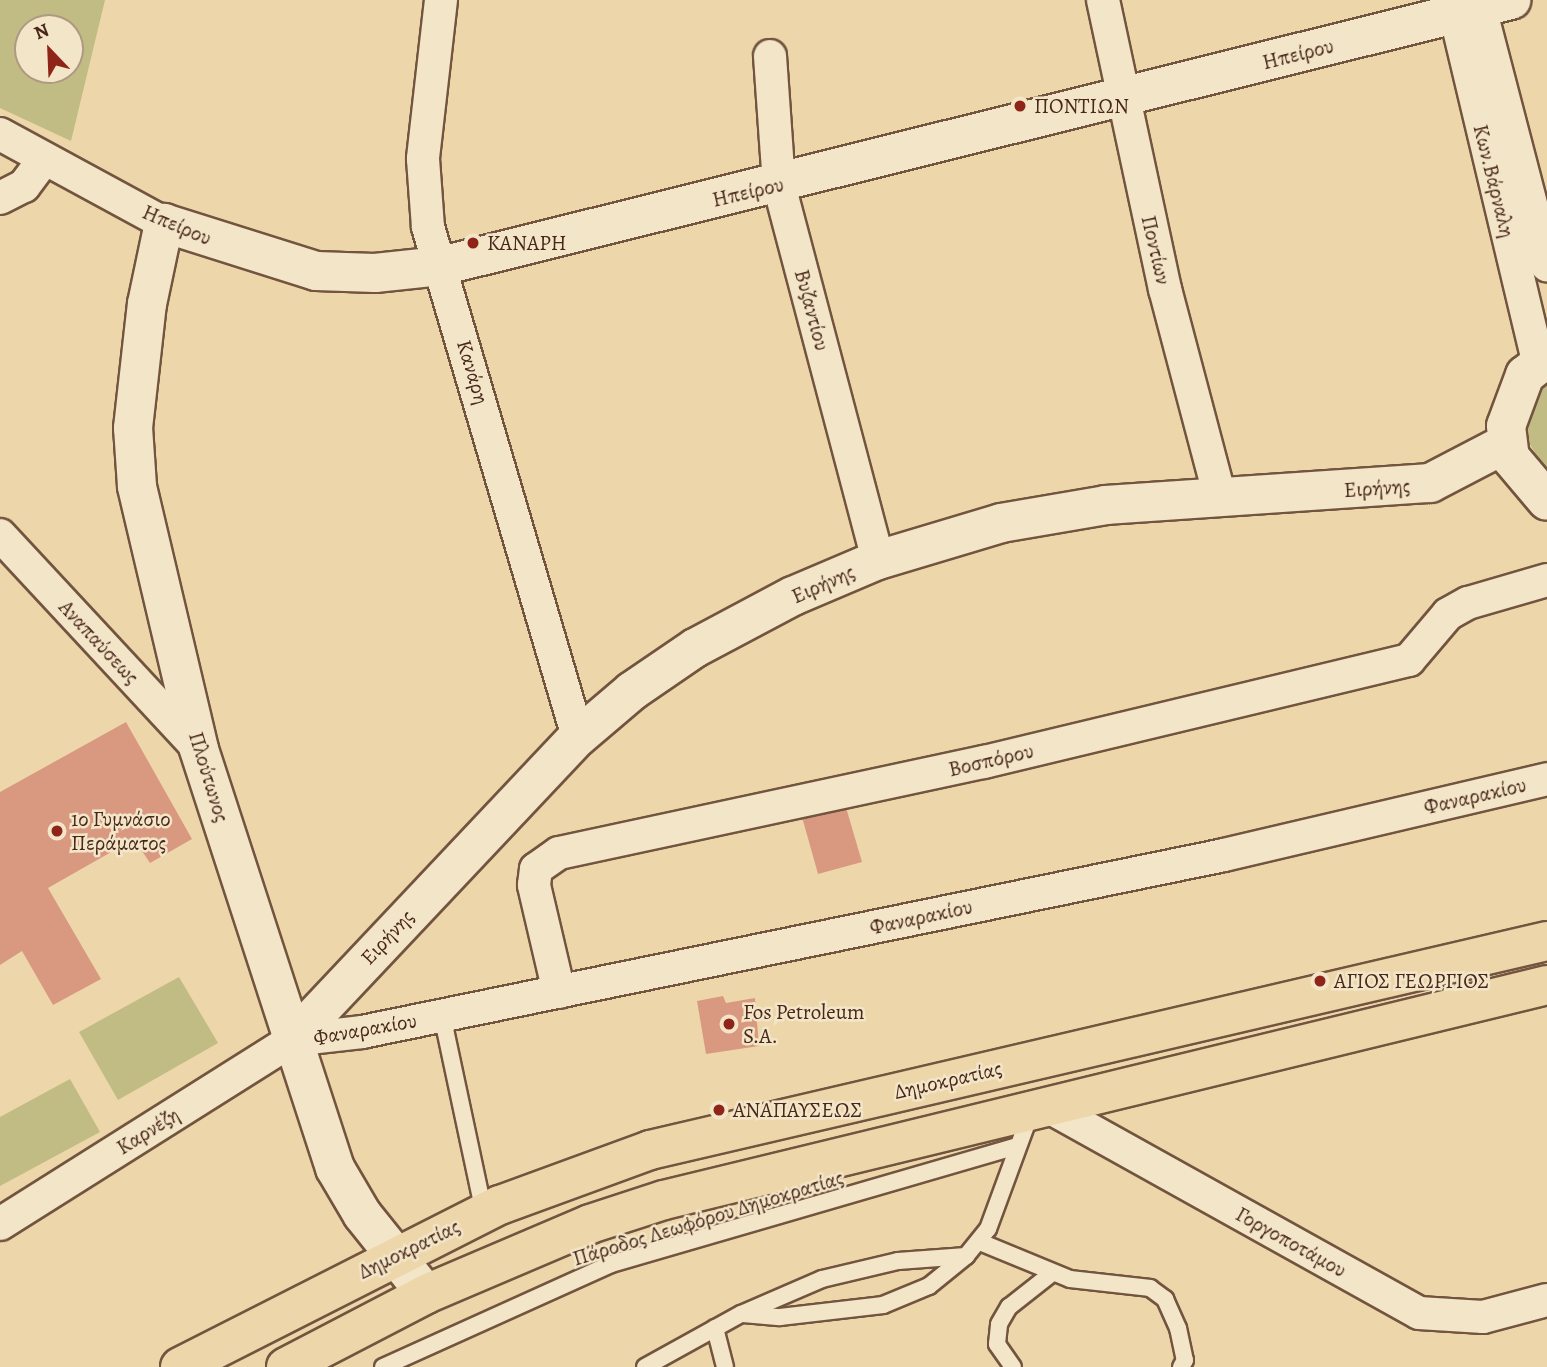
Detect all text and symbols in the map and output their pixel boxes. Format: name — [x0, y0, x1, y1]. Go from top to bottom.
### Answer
north arrow — [14, 14, 84, 84]
text: N — [30, 17, 53, 46]
street label: Ηπείρου — [1260, 33, 1336, 75]
place label: ΠΟΝΤΙΩΝ — [1034, 93, 1129, 119]
marker: ΠΟΝΤΙΩΝ — [1012, 98, 1028, 114]
street label: Κων.Βάρναλη — [1468, 122, 1520, 240]
street label: Ηπείρου — [710, 172, 786, 212]
street label: Ηπείρου — [139, 199, 215, 251]
street label: Ποντίων — [1136, 213, 1176, 287]
place label: ΚΑΝΑΡΗ — [487, 230, 567, 256]
marker: ΚΑΝΑΡΗ — [465, 235, 481, 251]
street label: Βυζαντίου — [789, 267, 835, 353]
street label: Κανάρη — [451, 337, 495, 407]
street label: Ειρήνης — [1343, 473, 1411, 503]
street label: Ειρήνης — [788, 559, 858, 609]
street label: Αναπαύσεως — [54, 595, 144, 689]
street label: Πλούτωνος — [183, 729, 235, 825]
street label: Βοσπόρου — [946, 738, 1036, 782]
street label: Φαναρακίου — [1421, 772, 1529, 820]
place label: 1ο Γυμνάσιο Περάματος — [71, 806, 171, 856]
marker: 1ο Γυμνάσιο Περάματος — [49, 823, 65, 839]
street label: Φαναρακίου — [867, 894, 975, 940]
street label: Ειρήνης — [355, 904, 419, 970]
place label: ΑΓΙΟΣ ΓΕΩΡΓΙΟΣ — [1334, 968, 1489, 994]
marker: ΑΓΙΟΣ ΓΕΩΡΓΙΟΣ — [1312, 973, 1328, 989]
place label: Fos Petroleum S.A. — [743, 999, 864, 1049]
street label: Φαναρακίου — [311, 1008, 419, 1050]
marker: Fos Petroleum S.A. — [721, 1016, 737, 1032]
street label: Δημοκρατίας — [892, 1055, 1004, 1105]
place label: ΑΝΑΠΑΥΣΕΩΣ — [733, 1097, 862, 1123]
street label: Καρνέζη — [112, 1102, 184, 1160]
marker: ΑΝΑΠΑΥΣΕΩΣ — [711, 1102, 727, 1118]
street label: Πάροδος Λεωφόρου Δημοκρατίας — [570, 1165, 846, 1271]
street label: Γοργοποτάμου — [1231, 1201, 1351, 1283]
street label: Δημοκρατίας — [354, 1214, 464, 1284]

